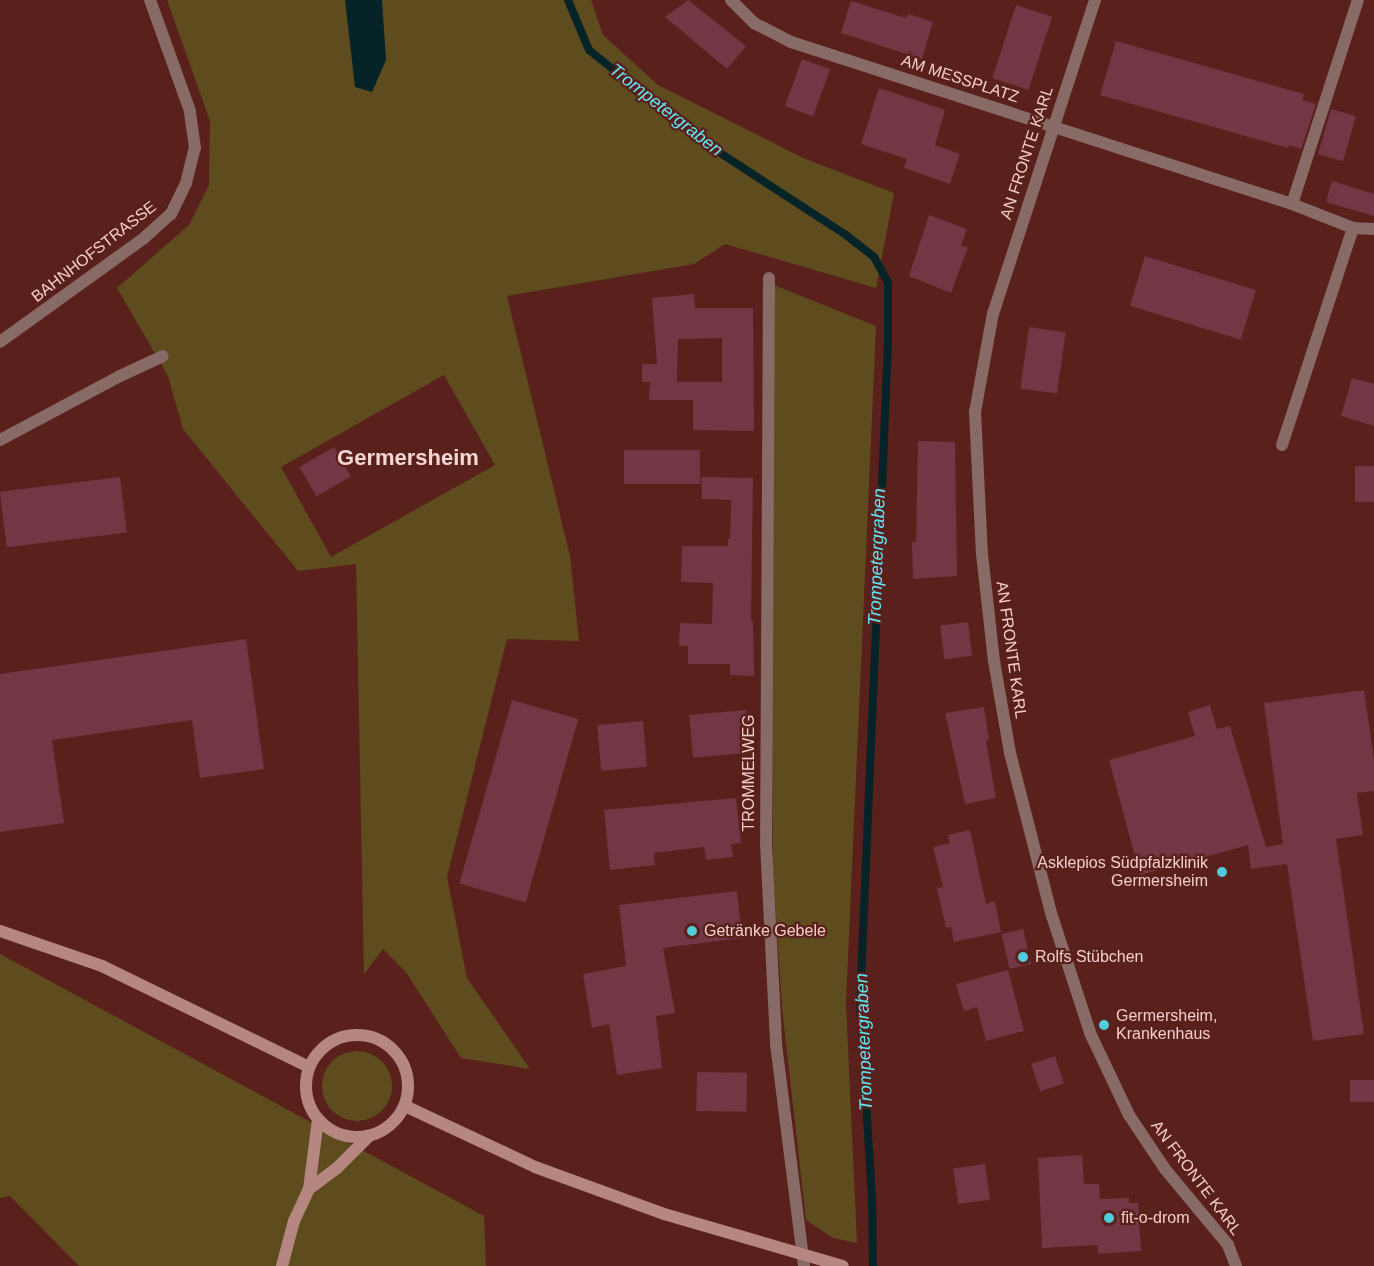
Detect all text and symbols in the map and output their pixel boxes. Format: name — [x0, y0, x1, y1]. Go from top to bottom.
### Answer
street label: AM MESSPLATZ — [899, 51, 1021, 107]
water label: Trompetergraben — [605, 59, 727, 161]
street label: AN FRONTE KARL — [996, 84, 1058, 222]
street label: BAHNHOFSTRASSE — [28, 197, 160, 307]
district label: Germersheim — [337, 445, 479, 471]
water label: Trompetergraben — [864, 488, 890, 626]
street label: AN FRONTE KARL — [992, 580, 1030, 720]
street label: TROMMELWEG — [739, 714, 759, 832]
place label: Asklepios Südpfalzklinik Germersheim — [1037, 853, 1208, 891]
marker: Asklepios Südpfalzklinik Germersheim — [1213, 863, 1231, 881]
place label: Getränke Gebele — [704, 921, 826, 941]
marker: Getränke Gebele — [685, 924, 699, 938]
place label: Rolfs Stübchen — [1035, 947, 1144, 967]
marker: Rolfs Stübchen — [1016, 950, 1030, 964]
water label: Trompetergraben — [851, 973, 877, 1111]
place label: Germersheim, Krankenhaus — [1116, 1006, 1217, 1044]
marker: Germersheim, Krankenhaus — [1097, 1018, 1111, 1032]
street label: AN FRONTE KARL — [1147, 1117, 1245, 1239]
place label: fit-o-drom — [1121, 1208, 1189, 1228]
marker: fit-o-drom — [1102, 1211, 1116, 1225]

